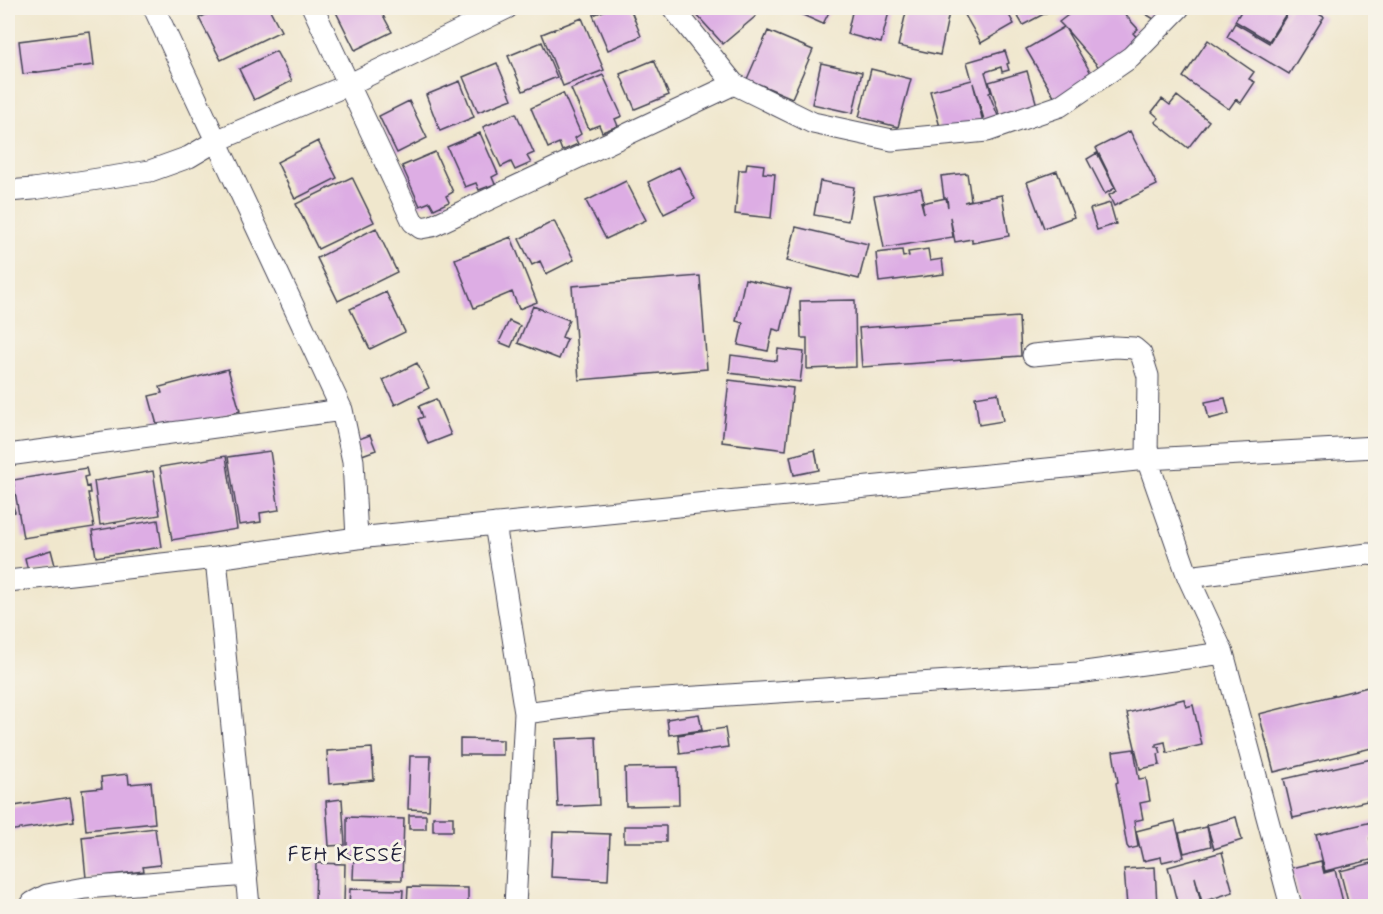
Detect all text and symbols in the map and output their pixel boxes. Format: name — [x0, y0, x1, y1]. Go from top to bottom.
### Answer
district label: FEH KESSÉ — [287, 841, 405, 869]

